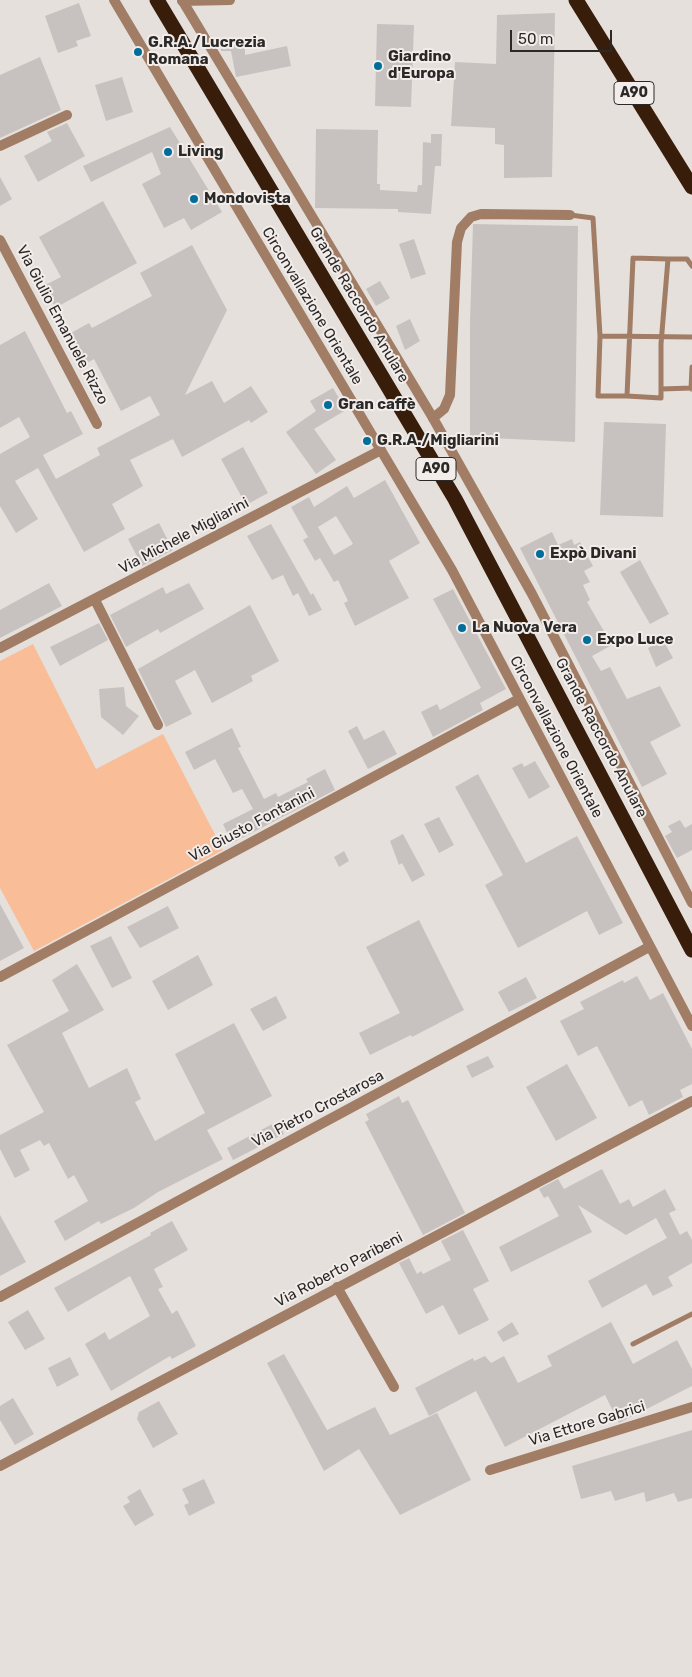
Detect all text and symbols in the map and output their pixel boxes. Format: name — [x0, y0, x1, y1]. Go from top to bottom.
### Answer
scale bar — [512, 20, 614, 52]
text: 50 m — [518, 30, 553, 48]
place label: G.R.A./Lucrezia Romana — [148, 34, 266, 69]
marker: G.R.A./Lucrezia Romana — [132, 46, 144, 58]
place label: Giardino d'Europa — [388, 48, 454, 83]
marker: Giardino d'Europa — [372, 60, 384, 72]
road number: A90 — [614, 82, 654, 105]
place label: Living — [178, 143, 224, 161]
marker: Living — [162, 146, 174, 158]
place label: Mondovista — [204, 190, 291, 208]
marker: Mondovista — [188, 193, 200, 205]
street label: Circonvallazione Orientale — [258, 224, 366, 388]
street label: Grande Raccordo Anulare — [305, 224, 413, 386]
street label: Via Giulio Emanuele Rizzo — [12, 242, 112, 408]
place label: Gran caffè — [338, 396, 416, 414]
marker: Gran caffè — [322, 399, 334, 411]
place label: G.R.A./Migliarini — [377, 432, 499, 450]
marker: G.R.A./Migliarini — [361, 435, 373, 447]
road number: A90 — [416, 458, 456, 480]
street label: Via Michele Migliarini — [116, 494, 252, 578]
place label: Expò Divani — [550, 545, 637, 563]
marker: Expò Divani — [534, 548, 546, 560]
place label: La Nuova Vera — [472, 619, 577, 637]
marker: La Nuova Vera — [456, 622, 468, 634]
place label: Expo Luce — [597, 631, 673, 649]
marker: Expo Luce — [581, 634, 593, 646]
street label: Circonvallazione Orientale — [506, 653, 606, 821]
street label: Grande Raccordo Anulare — [551, 655, 651, 821]
street label: Via Giusto Fontanini — [186, 784, 318, 866]
street label: Via Pietro Crostarosa — [249, 1067, 387, 1151]
street label: Via Roberto Paribeni — [272, 1229, 406, 1311]
street label: Via Ettore Gabrici — [527, 1398, 647, 1450]

